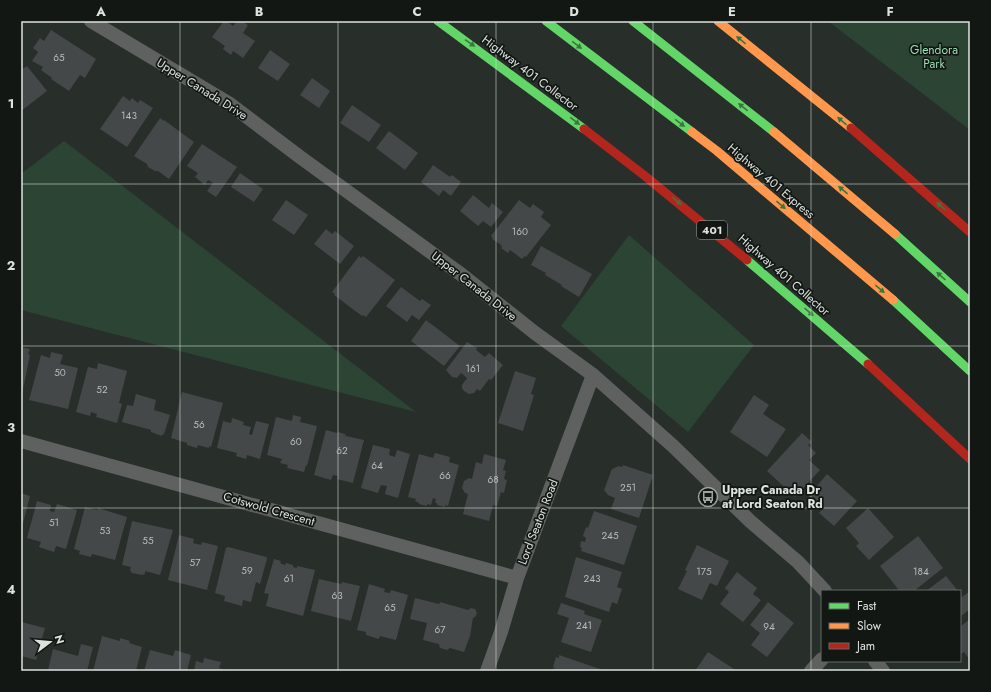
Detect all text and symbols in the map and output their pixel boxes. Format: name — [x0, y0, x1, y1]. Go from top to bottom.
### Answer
text: A — [95, 2, 106, 21]
text: B — [255, 2, 264, 21]
text: C — [412, 2, 422, 21]
text: D — [569, 2, 579, 21]
text: E — [728, 2, 736, 21]
text: F — [886, 2, 894, 21]
street label: Highway 401 Collector — [478, 31, 583, 116]
one-way arrow — [736, 35, 747, 44]
one-way arrow — [465, 39, 476, 48]
one-way arrow — [571, 40, 582, 49]
park label: Glendora Park — [910, 41, 958, 73]
house number: 65 — [53, 50, 65, 65]
street label: Upper Canada Drive — [153, 54, 251, 124]
text: 1 — [8, 94, 14, 113]
one-way arrow — [738, 103, 749, 111]
house number: 143 — [121, 108, 137, 123]
one-way arrow — [569, 117, 580, 125]
one-way arrow — [837, 117, 848, 126]
one-way arrow — [675, 119, 686, 128]
street label: Highway 401 Express — [723, 139, 819, 223]
one-way arrow — [838, 185, 849, 194]
one-way arrow — [672, 197, 682, 206]
one-way arrow — [776, 201, 786, 210]
one-way arrow — [936, 202, 946, 211]
road number: 401 — [697, 221, 727, 239]
house number: 160 — [512, 224, 528, 239]
street label: Highway 401 Collector — [734, 230, 835, 321]
street label: Upper Canada Drive — [427, 247, 521, 325]
text: 2 — [7, 256, 15, 275]
one-way arrow — [936, 271, 946, 280]
one-way arrow — [875, 285, 886, 294]
one-way arrow — [804, 307, 814, 316]
house number: 161 — [466, 361, 480, 376]
house number: 50 — [54, 365, 66, 380]
house number: 52 — [96, 382, 108, 397]
house number: 56 — [193, 417, 205, 432]
text: 3 — [7, 418, 15, 437]
house number: 60 — [290, 434, 302, 449]
house number: 62 — [336, 443, 348, 458]
house number: 64 — [371, 458, 383, 473]
house number: 66 — [439, 468, 451, 483]
house number: 68 — [487, 472, 499, 487]
street label: Lord Seaton Road — [513, 477, 563, 567]
house number: 251 — [620, 480, 636, 495]
place label: Upper Canada Dr at Lord Seaton Rd — [722, 481, 823, 513]
bus stop icon: Upper Canada Dr at Lord Seaton Rd — [697, 486, 719, 508]
street label: Cotswold Crescent — [221, 487, 317, 531]
house number: 51 — [49, 515, 59, 530]
house number: 53 — [99, 523, 111, 538]
house number: 245 — [601, 528, 619, 543]
house number: 55 — [142, 533, 154, 548]
house number: 57 — [190, 555, 201, 570]
house number: 59 — [241, 563, 253, 578]
house number: 175 — [696, 564, 712, 579]
house number: 184 — [913, 564, 929, 579]
house number: 61 — [284, 571, 294, 586]
house number: 243 — [584, 571, 601, 586]
text: 4 — [6, 580, 16, 599]
house number: 63 — [331, 588, 343, 603]
legend — [821, 590, 961, 662]
text: Fast — [857, 597, 876, 615]
house number: 65 — [384, 600, 396, 615]
text: Slow — [857, 617, 882, 635]
house number: 241 — [576, 618, 592, 633]
house number: 94 — [763, 619, 775, 634]
north arrow — [30, 622, 70, 662]
house number: 67 — [434, 622, 446, 637]
text: N — [51, 633, 69, 646]
text: Jam — [855, 637, 875, 655]

